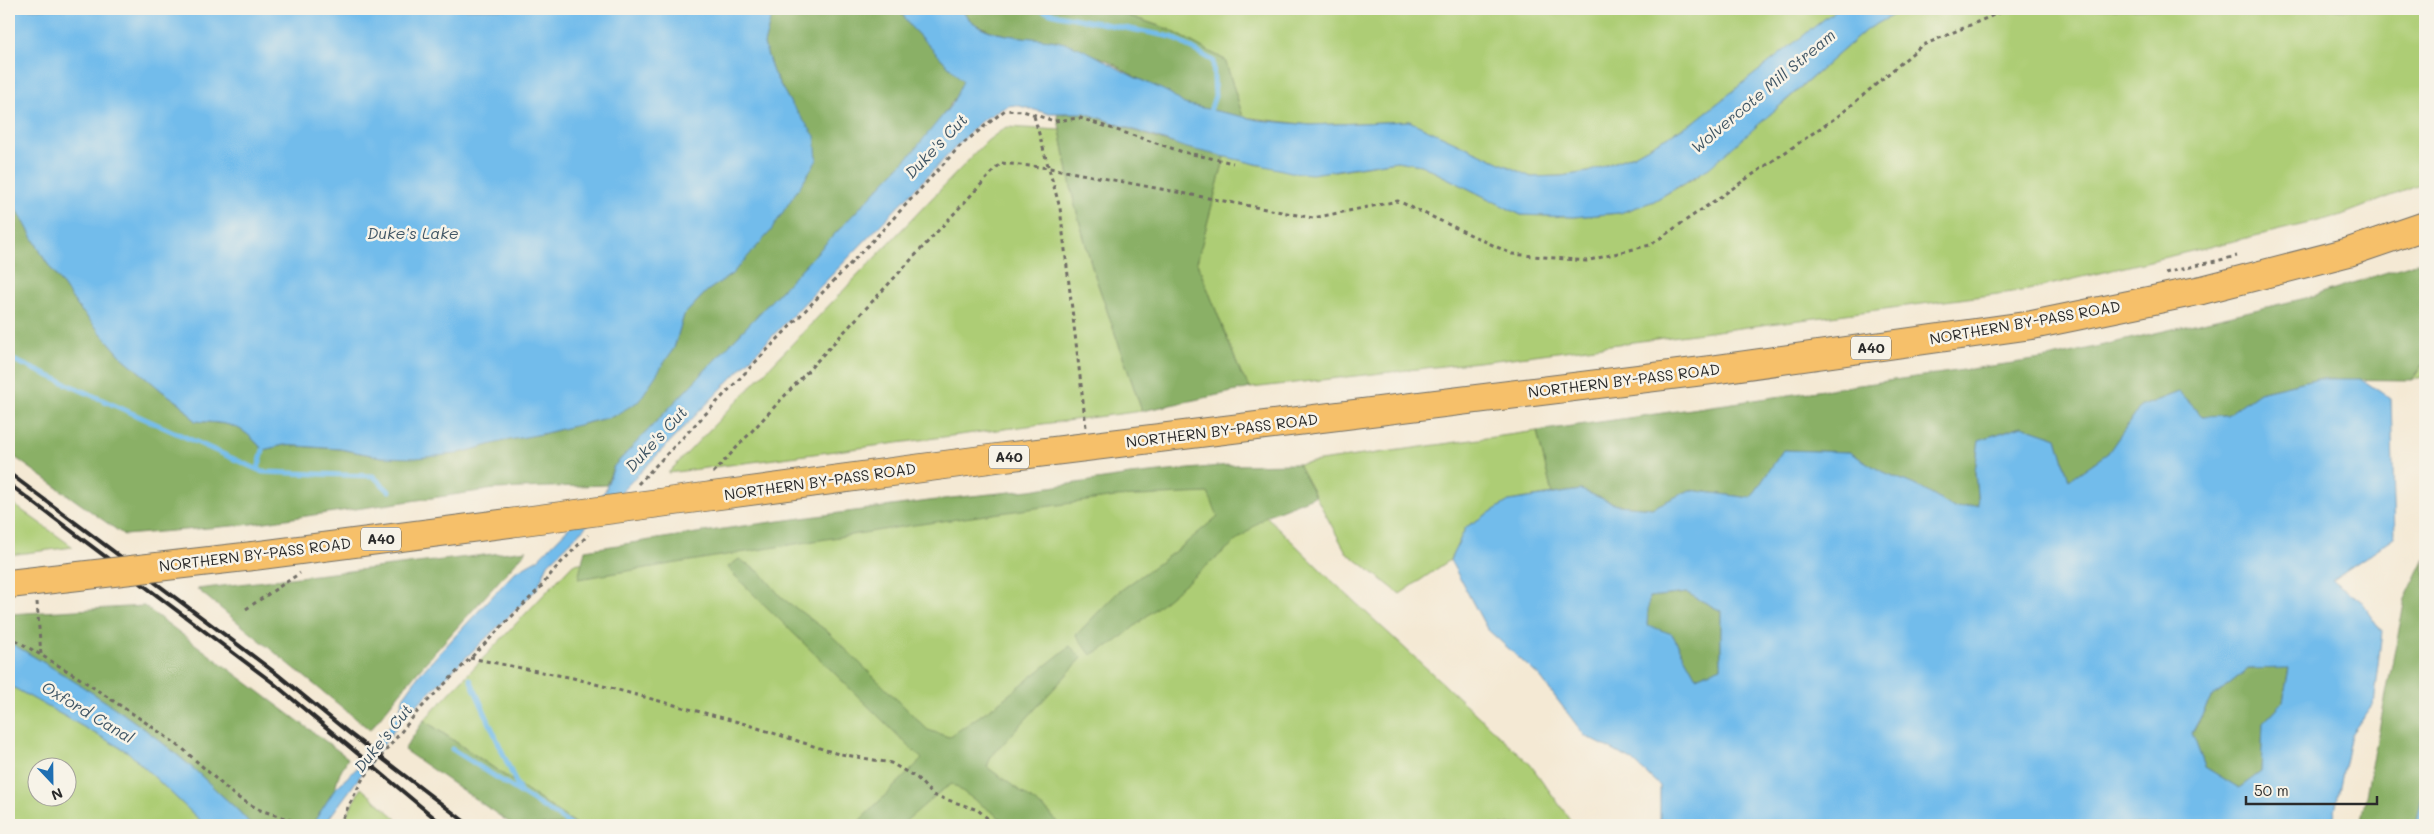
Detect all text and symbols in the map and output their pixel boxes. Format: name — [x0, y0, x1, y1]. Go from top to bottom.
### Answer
water label: Wolvercote Mill Stream — [1686, 24, 1839, 157]
water label: Duke's Cut — [900, 109, 972, 182]
water label: Duke's Lake — [367, 222, 459, 243]
street label: NORTHERN BY-PASS ROAD — [1928, 295, 2122, 349]
road number: A40 — [1851, 336, 1891, 359]
street label: NORTHERN BY-PASS ROAD — [1527, 358, 1721, 402]
water label: Duke's Cut — [620, 402, 691, 476]
street label: NORTHERN BY-PASS ROAD — [1125, 408, 1319, 452]
road number: A40 — [989, 446, 1029, 468]
street label: NORTHERN BY-PASS ROAD — [723, 458, 917, 504]
road number: A40 — [361, 528, 401, 550]
street label: NORTHERN BY-PASS ROAD — [158, 532, 352, 576]
water label: Oxford Canal — [38, 676, 138, 747]
water label: Duke's Cut — [349, 699, 417, 776]
north arrow — [28, 756, 78, 806]
scale bar — [2246, 774, 2378, 806]
text: 50 m — [2254, 780, 2289, 800]
text: N — [49, 784, 66, 805]

